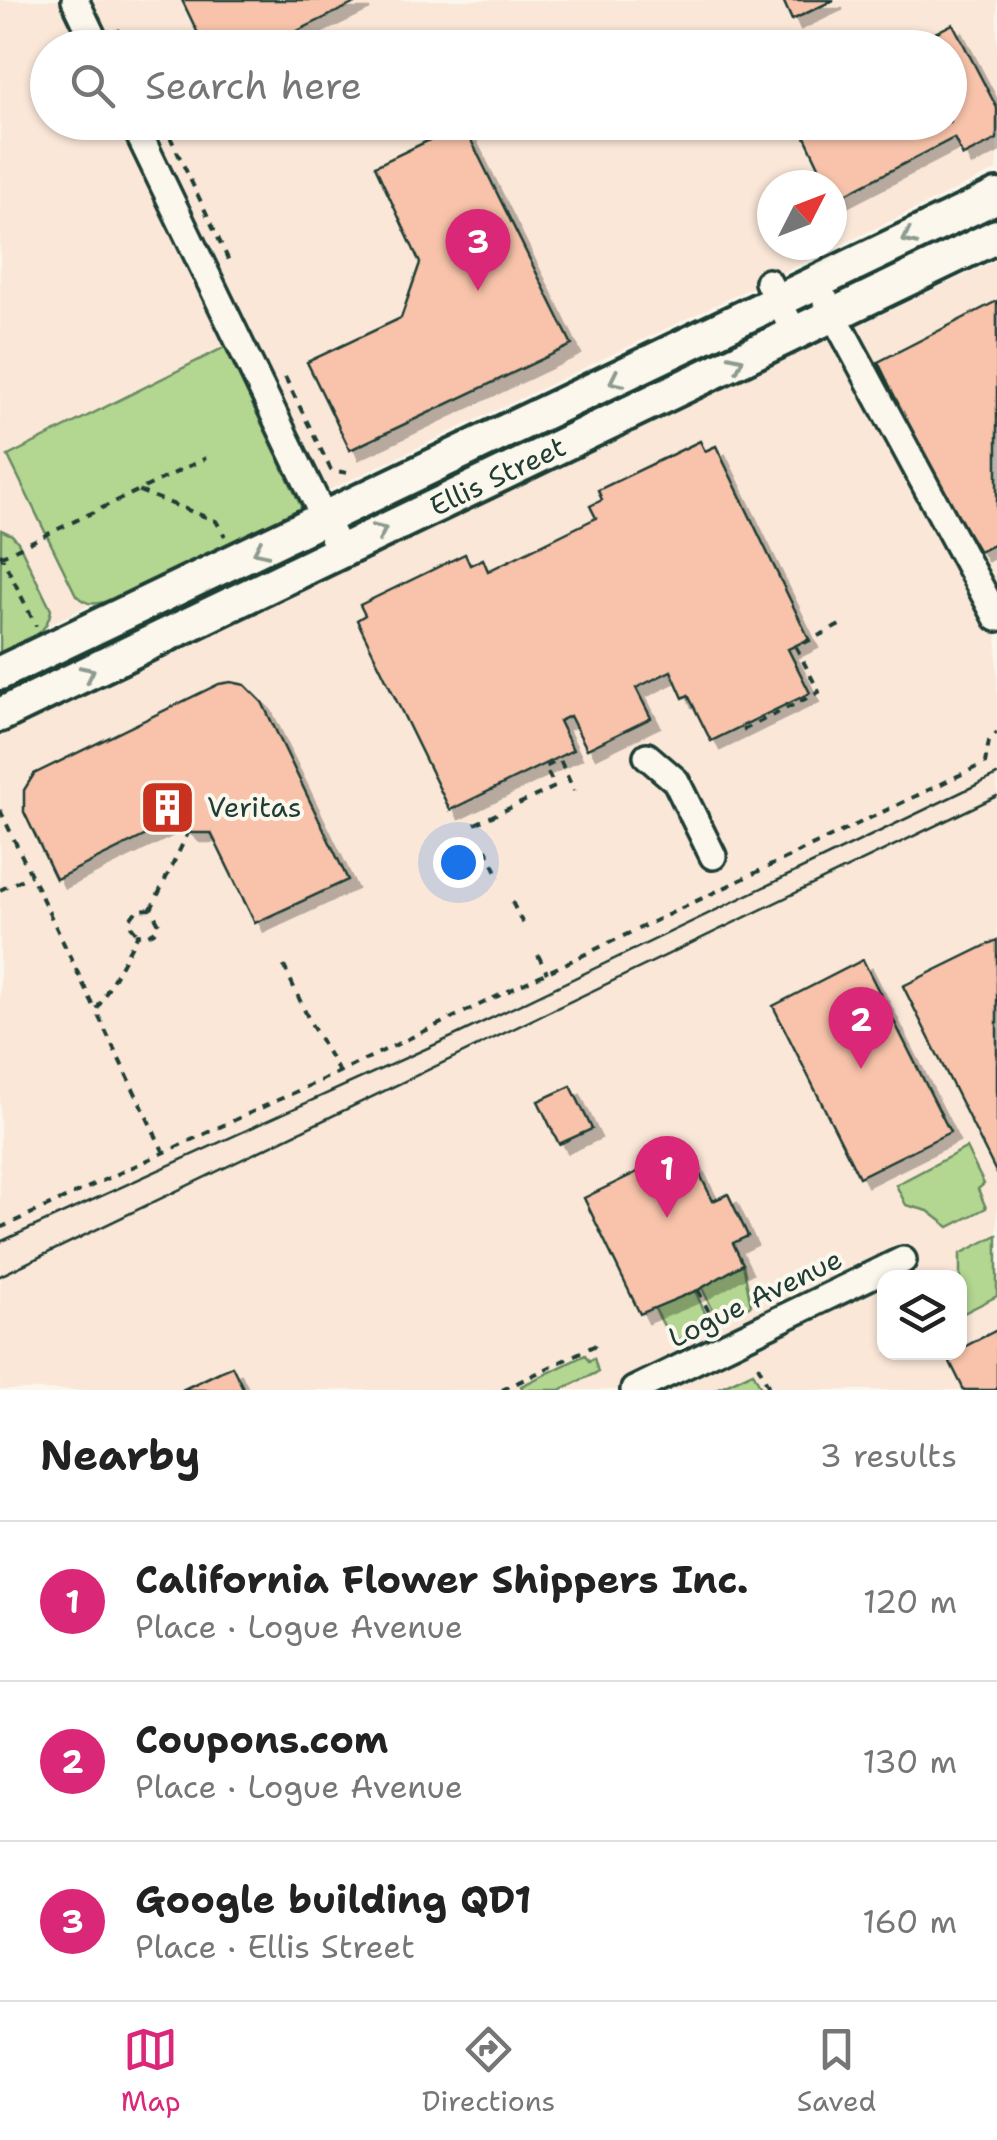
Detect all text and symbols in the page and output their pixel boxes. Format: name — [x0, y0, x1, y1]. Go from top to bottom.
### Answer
search box — [30, 30, 967, 140]
icon: search — [65, 58, 120, 113]
text: Search here — [145, 60, 362, 111]
north arrow — [757, 170, 847, 260]
pin: 3 — [446, 208, 510, 291]
one-way arrow — [901, 226, 919, 246]
one-way arrow — [727, 354, 745, 374]
one-way arrow — [609, 367, 627, 387]
street label: Ellis Street — [423, 427, 572, 525]
one-way arrow — [370, 524, 388, 544]
one-way arrow — [252, 538, 270, 558]
one-way arrow — [78, 666, 96, 686]
building icon: Veritas — [138, 777, 198, 837]
place label: Veritas — [207, 788, 302, 826]
your location — [433, 837, 484, 888]
pin: 2 — [828, 986, 894, 1069]
pin: 1 — [634, 1136, 700, 1218]
street label: Logue Avenue — [662, 1240, 848, 1356]
map controls — [877, 1270, 967, 1360]
button: layers — [877, 1270, 967, 1360]
text: Nearby — [40, 1427, 200, 1483]
text: 3 results — [820, 1434, 957, 1477]
text: California Flower Shippers Inc. — [135, 1554, 749, 1605]
text: 1 — [65, 1580, 80, 1623]
text: 120 m — [863, 1580, 957, 1623]
text: Place · Logue Avenue — [135, 1605, 463, 1648]
text: Coupons.com — [135, 1714, 388, 1765]
text: 2 — [61, 1740, 84, 1783]
text: 130 m — [862, 1740, 957, 1783]
text: Place · Logue Avenue — [135, 1765, 463, 1808]
text: Google building QD1 — [135, 1874, 532, 1925]
text: 3 — [61, 1900, 84, 1943]
text: 160 m — [862, 1900, 957, 1943]
text: Place · Ellis Street — [135, 1925, 415, 1968]
tab: Map — [121, 2022, 181, 2120]
tab: Directions — [422, 2022, 555, 2120]
tab: Saved — [797, 2022, 876, 2120]

